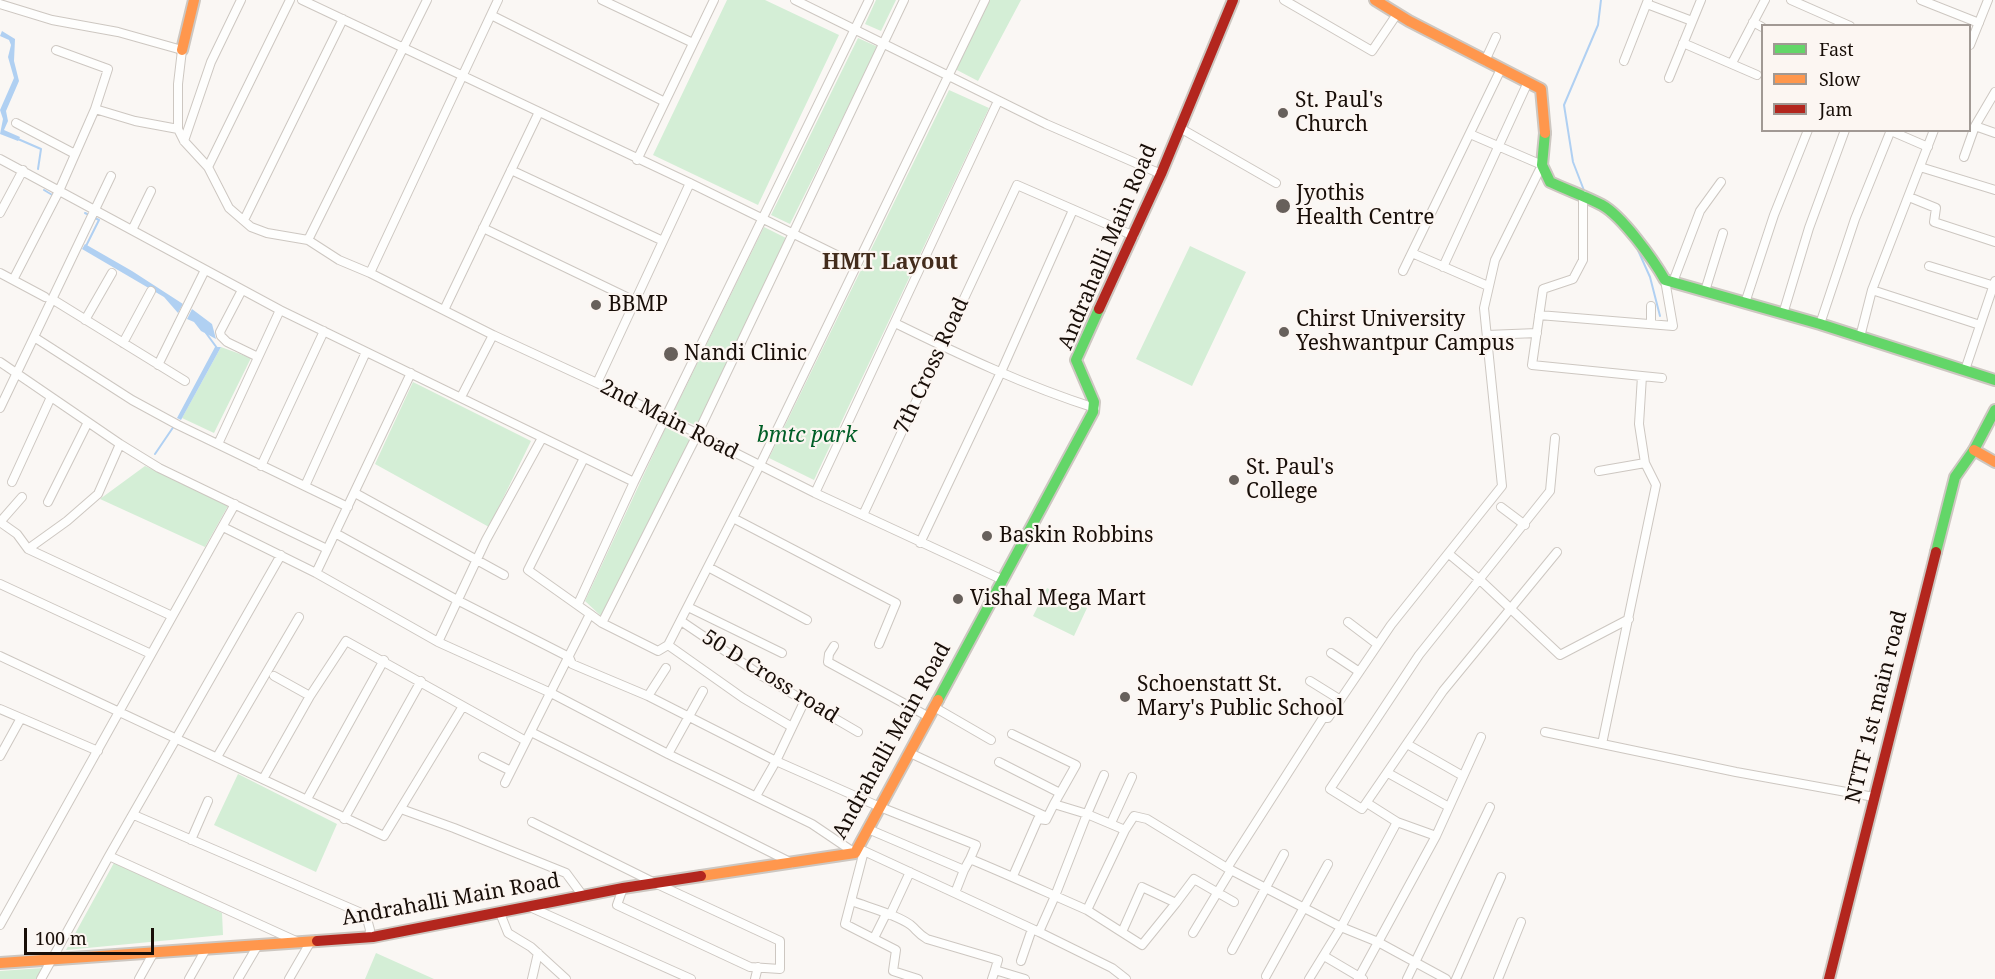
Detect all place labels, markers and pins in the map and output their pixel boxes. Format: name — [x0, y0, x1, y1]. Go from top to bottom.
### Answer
place label: St. Paul's Church — [1295, 88, 1383, 138]
marker: St. Paul's Church — [1276, 106, 1290, 120]
place label: Jyothis Health Centre — [1296, 181, 1435, 231]
marker: Jyothis Health Centre — [1274, 197, 1292, 215]
place label: BBMP — [608, 292, 668, 318]
marker: BBMP — [589, 298, 603, 312]
place label: Chirst University Yeshwantpur Campus — [1296, 307, 1514, 357]
marker: Chirst University Yeshwantpur Campus — [1277, 325, 1291, 339]
place label: Nandi Clinic — [684, 341, 807, 367]
marker: Nandi Clinic — [662, 345, 680, 363]
place label: St. Paul's College — [1246, 455, 1334, 505]
marker: St. Paul's College — [1227, 473, 1241, 487]
place label: Baskin Robbins — [999, 523, 1153, 549]
marker: Baskin Robbins — [980, 529, 994, 543]
place label: Vishal Mega Mart — [970, 586, 1146, 612]
marker: Vishal Mega Mart — [951, 592, 965, 606]
place label: Schoenstatt St. Mary's Public School — [1137, 672, 1344, 722]
marker: Schoenstatt St. Mary's Public School — [1118, 690, 1132, 704]

